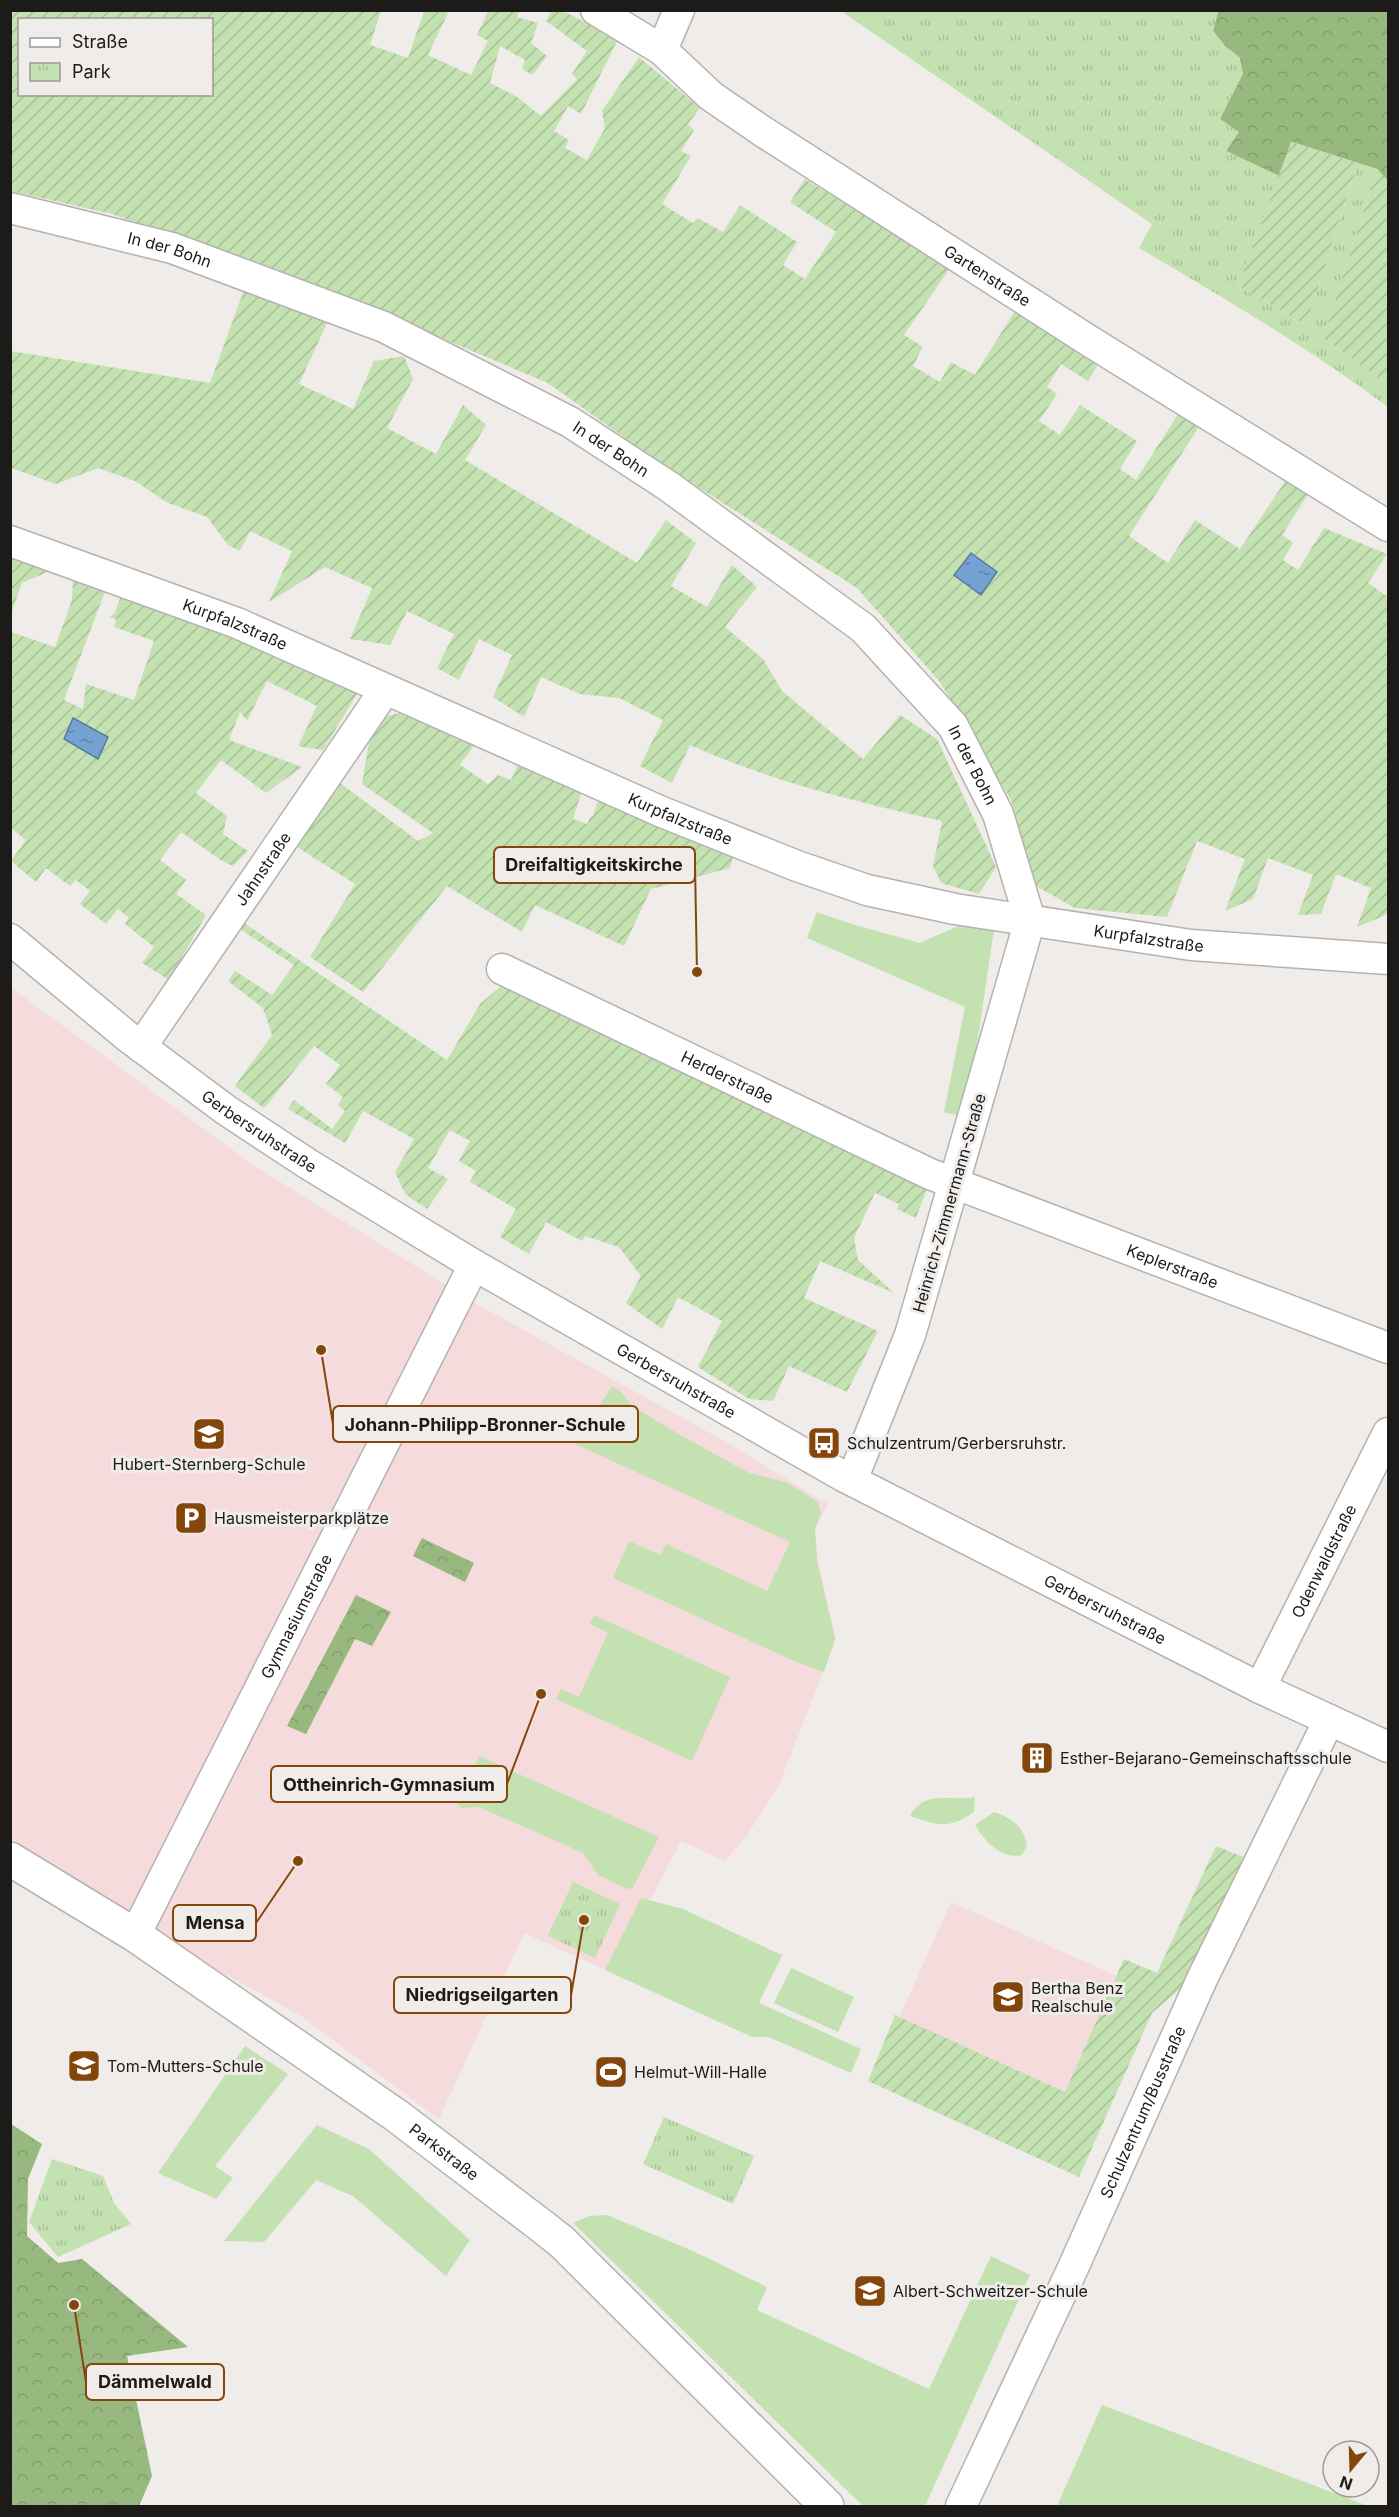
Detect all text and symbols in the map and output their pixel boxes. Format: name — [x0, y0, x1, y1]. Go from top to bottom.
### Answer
legend — [18, 18, 213, 96]
text: Straße — [72, 31, 128, 52]
text: Park — [72, 61, 111, 82]
street label: In der Bohn — [126, 227, 214, 272]
street label: Gartenstraße — [940, 240, 1034, 311]
street label: In der Bohn — [569, 417, 653, 481]
street label: Kurpfalzstraße — [180, 594, 291, 654]
street label: In der Bohn — [944, 722, 1002, 808]
street label: Kurpfalzstraße — [625, 788, 735, 849]
street label: Jahnstraße — [231, 828, 295, 909]
callout: Dreifaltigkeitskirche — [494, 847, 695, 883]
text: Dreifaltigkeitskirche — [505, 854, 683, 875]
street label: Kurpfalzstraße — [1092, 920, 1205, 956]
street label: Herderstraße — [678, 1046, 777, 1108]
street label: Gerbersruhstraße — [198, 1085, 320, 1177]
street label: Heinrich-Zimmermann-Straße — [908, 1091, 990, 1315]
street label: Keplerstraße — [1124, 1240, 1221, 1293]
street label: Gerbersruhstraße — [613, 1339, 739, 1423]
callout: Johann-Philipp-Bronner-Schule — [333, 1406, 638, 1442]
text: Johann-Philipp-Bronner-Schule — [344, 1414, 626, 1435]
school or university icon: Hubert-Sternberg-Schule — [191, 1416, 227, 1452]
bus stop icon: Schulzentrum/Gerbersruhstr. — [806, 1425, 842, 1461]
place label: Schulzentrum/Gerbersruhstr. — [847, 1433, 1066, 1453]
place label: Hubert-Sternberg-Schule — [112, 1454, 306, 1474]
parking icon: Hausmeisterparkplätze — [173, 1500, 209, 1536]
street label: Odenwaldstraße — [1287, 1501, 1361, 1621]
place label: Hausmeisterparkplätze — [214, 1508, 389, 1528]
street label: Gymnasiumstraße — [256, 1551, 336, 1682]
street label: Gerbersruhstraße — [1041, 1570, 1169, 1648]
building icon: Esther-Bejarano-Gemeinschaftsschule — [1019, 1740, 1055, 1776]
place label: Esther-Bejarano-Gemeinschaftsschule — [1060, 1748, 1351, 1768]
callout: Ottheinrich-Gymnasium — [271, 1766, 507, 1802]
text: Ottheinrich-Gymnasium — [283, 1774, 495, 1795]
callout: Mensa — [173, 1905, 256, 1941]
text: Mensa — [185, 1912, 245, 1933]
callout: Niedrigseilgarten — [394, 1977, 571, 2013]
place label: Bertha Benz Realschule — [1031, 1978, 1123, 2016]
school or university icon: Bertha Benz Realschule — [990, 1979, 1026, 2015]
text: Niedrigseilgarten — [406, 1984, 558, 2005]
street label: Schulzentrum/Busstraße — [1096, 2023, 1190, 2201]
school or university icon: Tom-Mutters-Schule — [66, 2048, 102, 2084]
sports icon: Helmut-Will-Halle — [593, 2054, 629, 2090]
place label: Tom-Mutters-Schule — [107, 2056, 264, 2076]
place label: Helmut-Will-Halle — [634, 2062, 767, 2082]
street label: Parkstraße — [405, 2119, 483, 2185]
school or university icon: Albert-Schweitzer-Schule — [852, 2273, 888, 2309]
place label: Albert-Schweitzer-Schule — [893, 2281, 1088, 2301]
callout: Dämmelwald — [86, 2364, 224, 2400]
text: Dämmelwald — [98, 2371, 212, 2392]
north arrow — [1321, 2439, 1381, 2499]
text: N — [1337, 2472, 1355, 2495]

